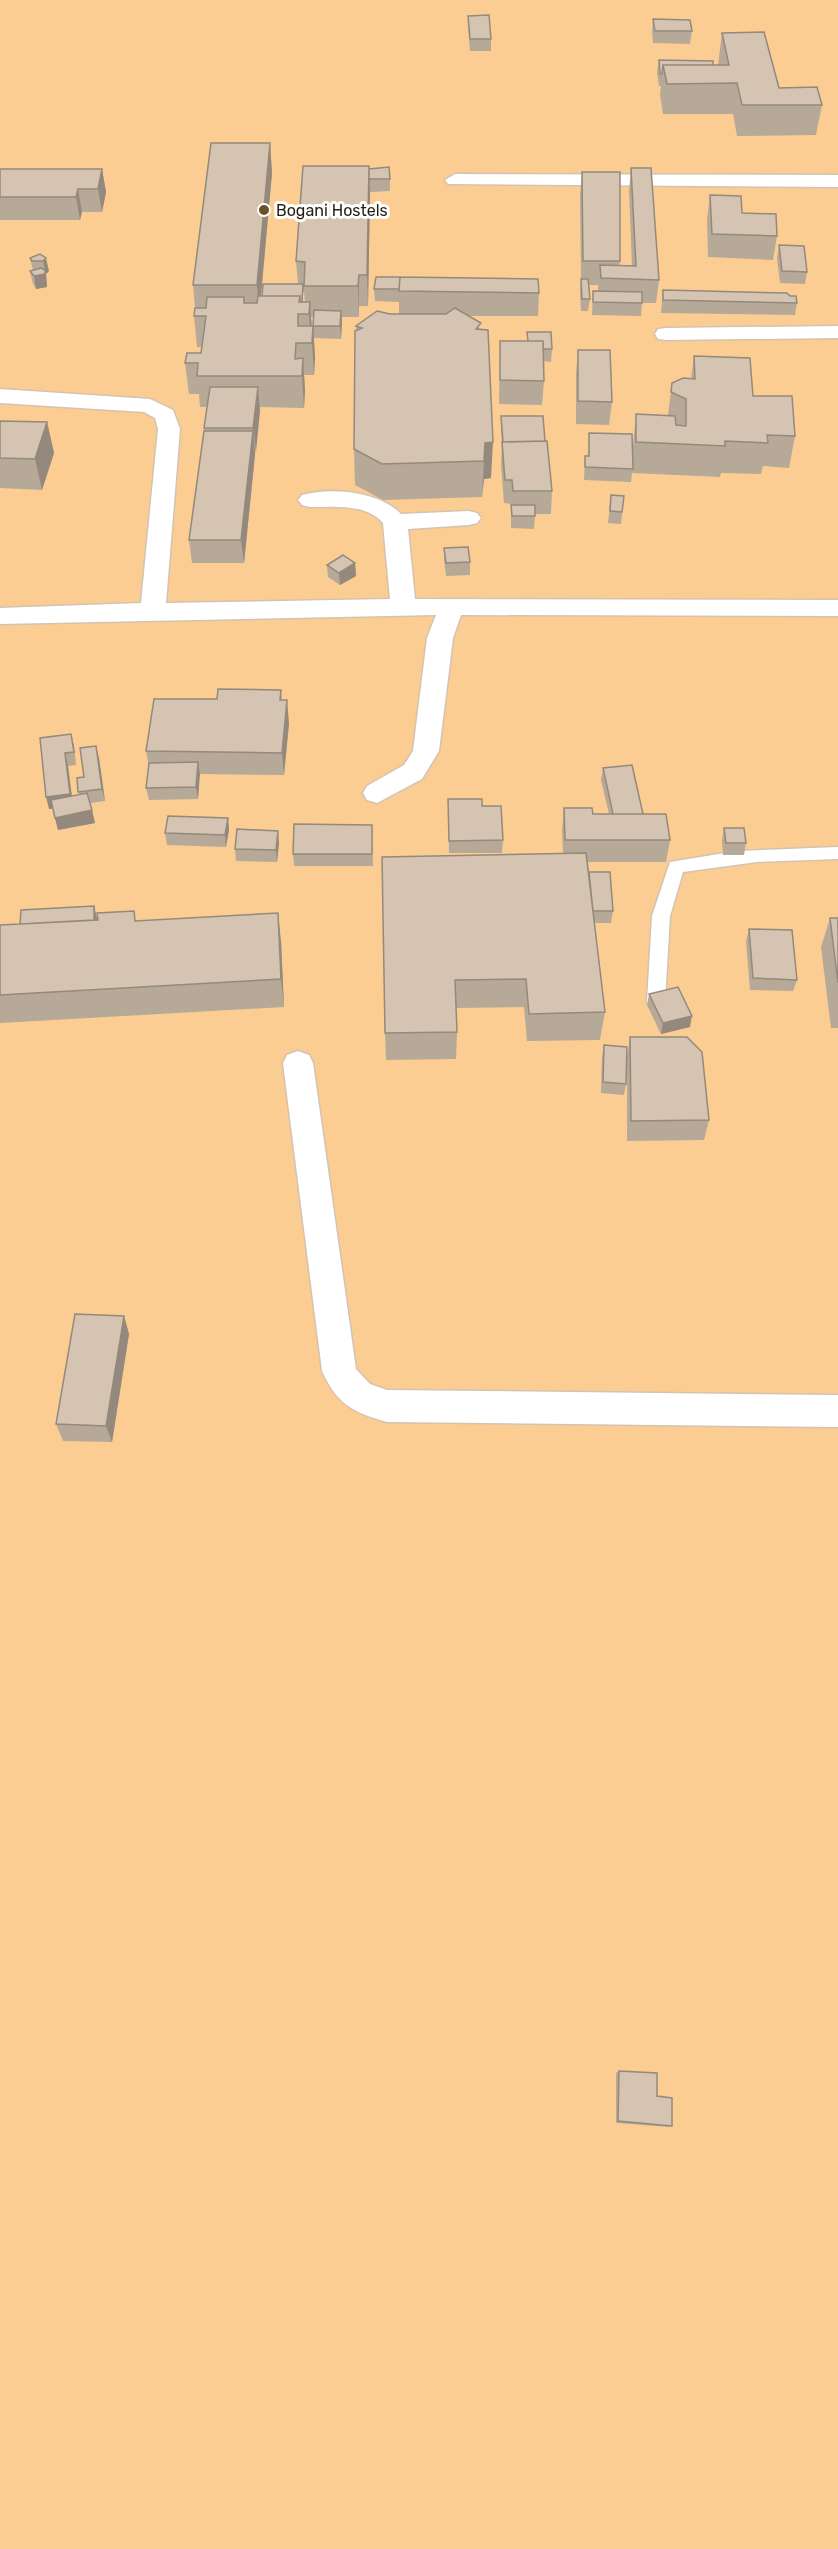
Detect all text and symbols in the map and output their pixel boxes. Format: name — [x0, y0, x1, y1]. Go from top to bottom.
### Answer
place label: Bogani Hostels — [276, 201, 388, 220]
marker: Bogani Hostels — [257, 203, 271, 217]

